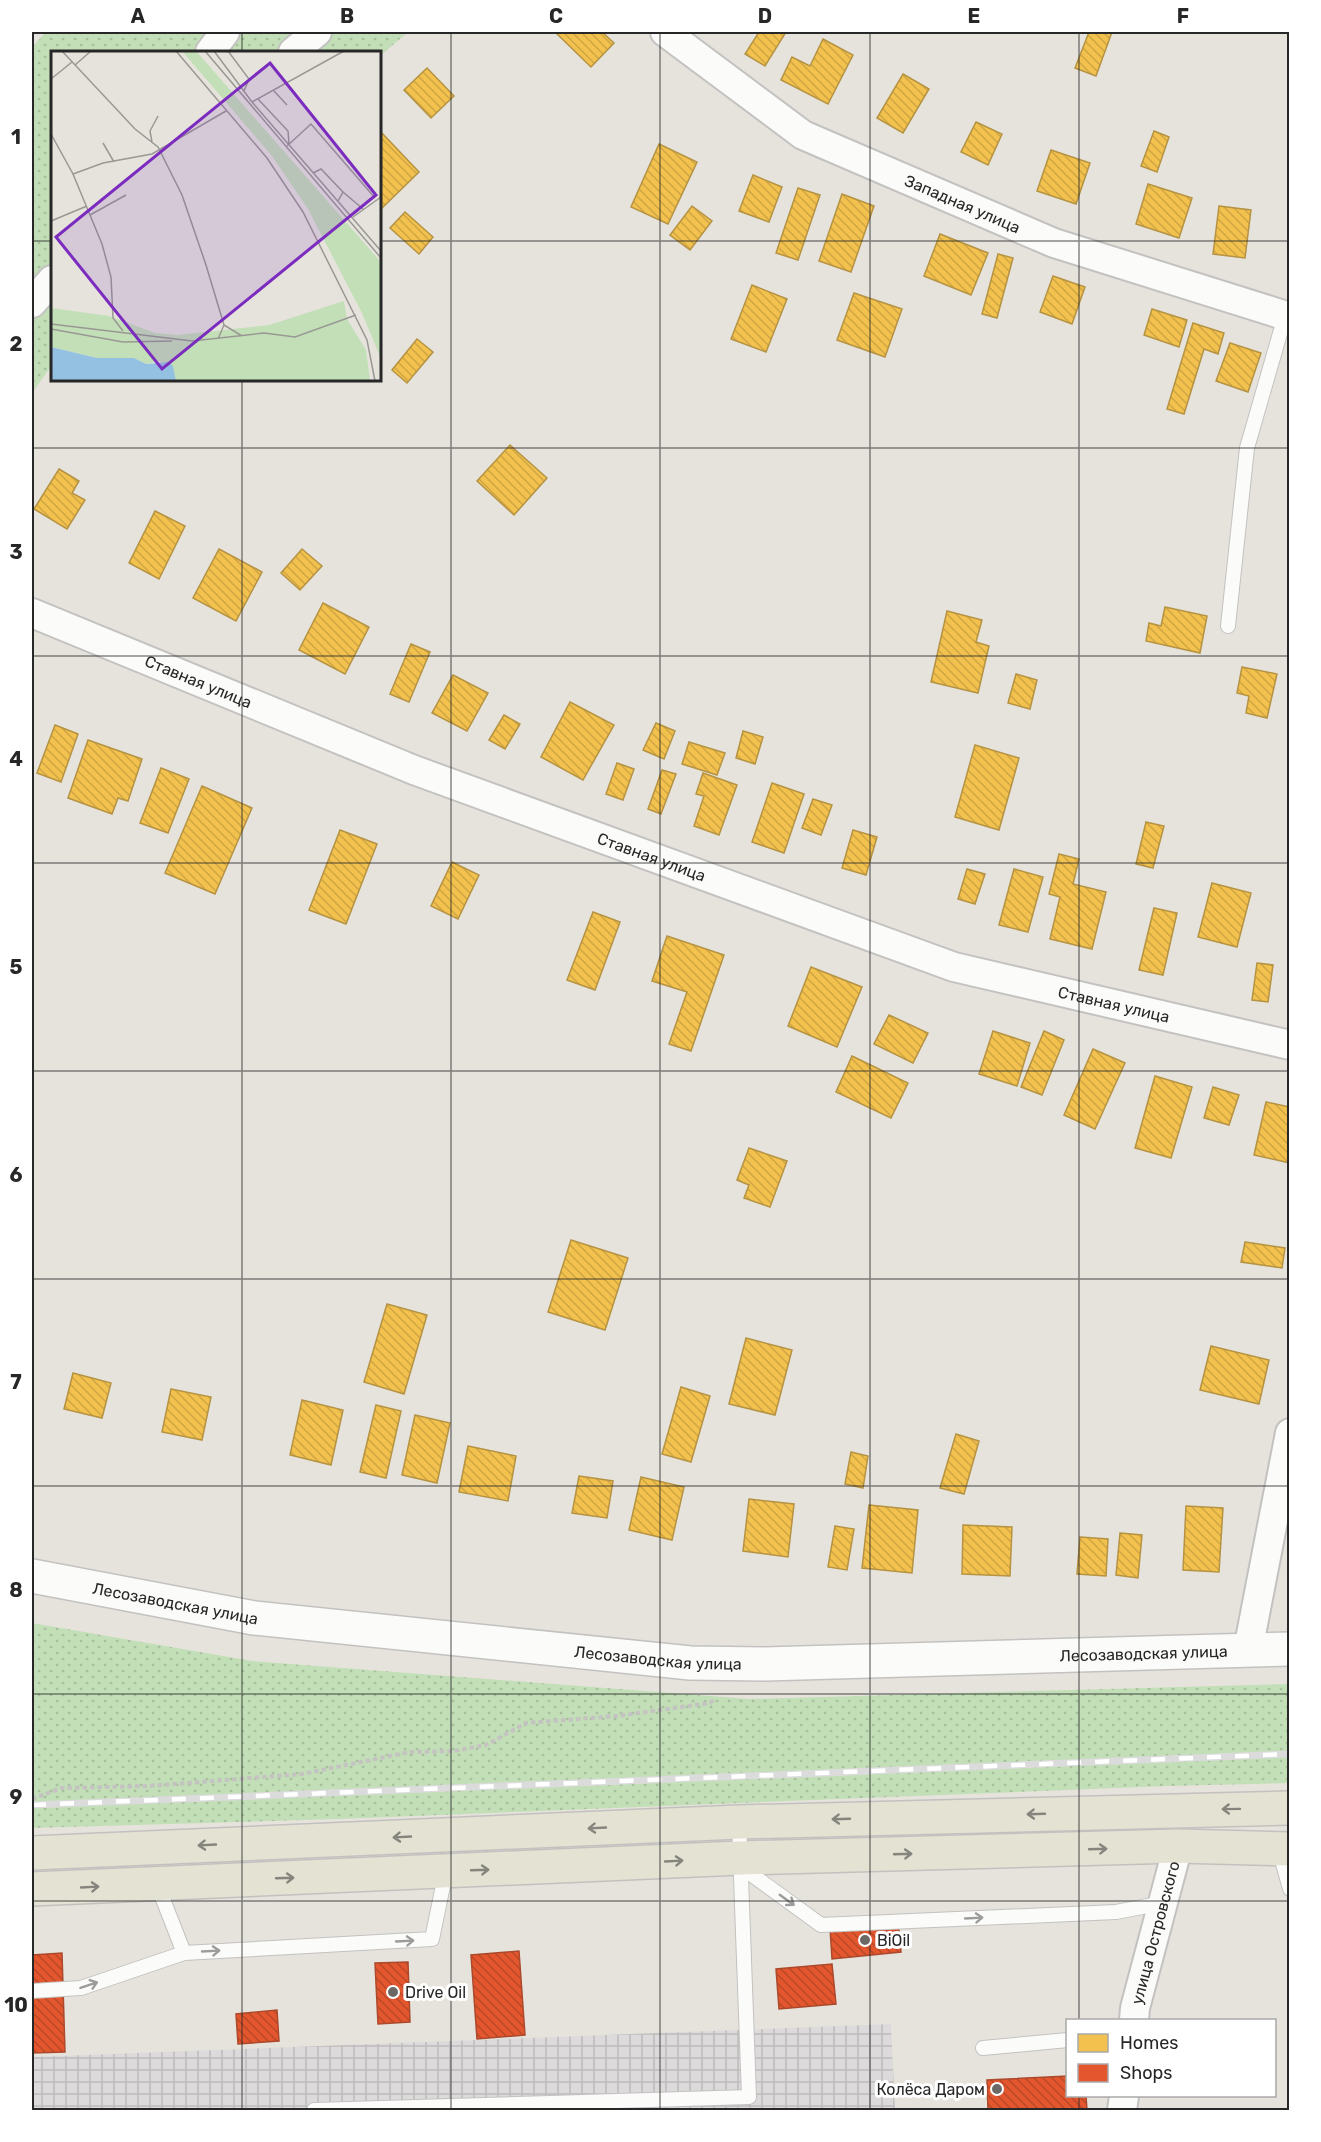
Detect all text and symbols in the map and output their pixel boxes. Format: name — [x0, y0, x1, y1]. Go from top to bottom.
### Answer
text: A — [131, 4, 146, 28]
text: B — [340, 4, 354, 28]
text: C — [549, 4, 563, 28]
text: D — [758, 4, 772, 28]
text: E — [968, 4, 980, 28]
text: F — [1177, 4, 1189, 28]
inset map — [51, 51, 381, 381]
text: 1 — [11, 125, 21, 149]
street label: Западная улица — [902, 170, 1023, 237]
text: 2 — [10, 332, 23, 356]
text: 3 — [9, 540, 23, 564]
street label: Ставная улица — [142, 651, 255, 712]
text: 4 — [9, 747, 23, 771]
street label: Ставная улица — [595, 828, 708, 885]
text: 5 — [10, 955, 23, 979]
street label: Ставная улица — [1056, 982, 1172, 1026]
text: 6 — [9, 1163, 23, 1187]
text: 7 — [10, 1370, 22, 1394]
text: 8 — [9, 1578, 23, 1602]
street label: Лесозаводская улица — [91, 1578, 260, 1628]
street label: Лесозаводская улица — [1059, 1641, 1228, 1665]
street label: Лесозаводская улица — [573, 1642, 742, 1673]
text: 9 — [10, 1785, 23, 1809]
one-way arrow — [1222, 1803, 1242, 1815]
one-way arrow — [1027, 1808, 1047, 1820]
one-way arrow — [832, 1814, 852, 1825]
one-way arrow — [587, 1823, 607, 1834]
one-way arrow — [392, 1831, 412, 1842]
one-way arrow — [197, 1840, 217, 1851]
one-way arrow — [1088, 1843, 1108, 1854]
one-way arrow — [893, 1848, 913, 1860]
one-way arrow — [664, 1855, 684, 1866]
street label: улица Островского — [1127, 1859, 1183, 2006]
one-way arrow — [469, 1864, 489, 1875]
one-way arrow — [274, 1872, 294, 1884]
one-way arrow — [79, 1881, 99, 1892]
one-way arrow — [779, 1894, 795, 1907]
one-way arrow — [964, 1913, 984, 1924]
place label: BiOil — [877, 1931, 910, 1950]
marker: BiOil — [858, 1933, 872, 1947]
one-way arrow — [395, 1935, 415, 1946]
one-way arrow — [200, 1946, 220, 1957]
one-way arrow — [79, 1979, 98, 1990]
place label: Drive Oil — [405, 1983, 466, 2002]
marker: Drive Oil — [386, 1985, 400, 1999]
text: 10 — [4, 1993, 28, 2017]
legend — [1066, 2019, 1276, 2097]
text: Homes — [1120, 2032, 1178, 2054]
text: Shops — [1120, 2062, 1172, 2084]
place label: Колёса Даром — [877, 2080, 985, 2099]
marker: Колёса Даром — [990, 2082, 1004, 2096]

